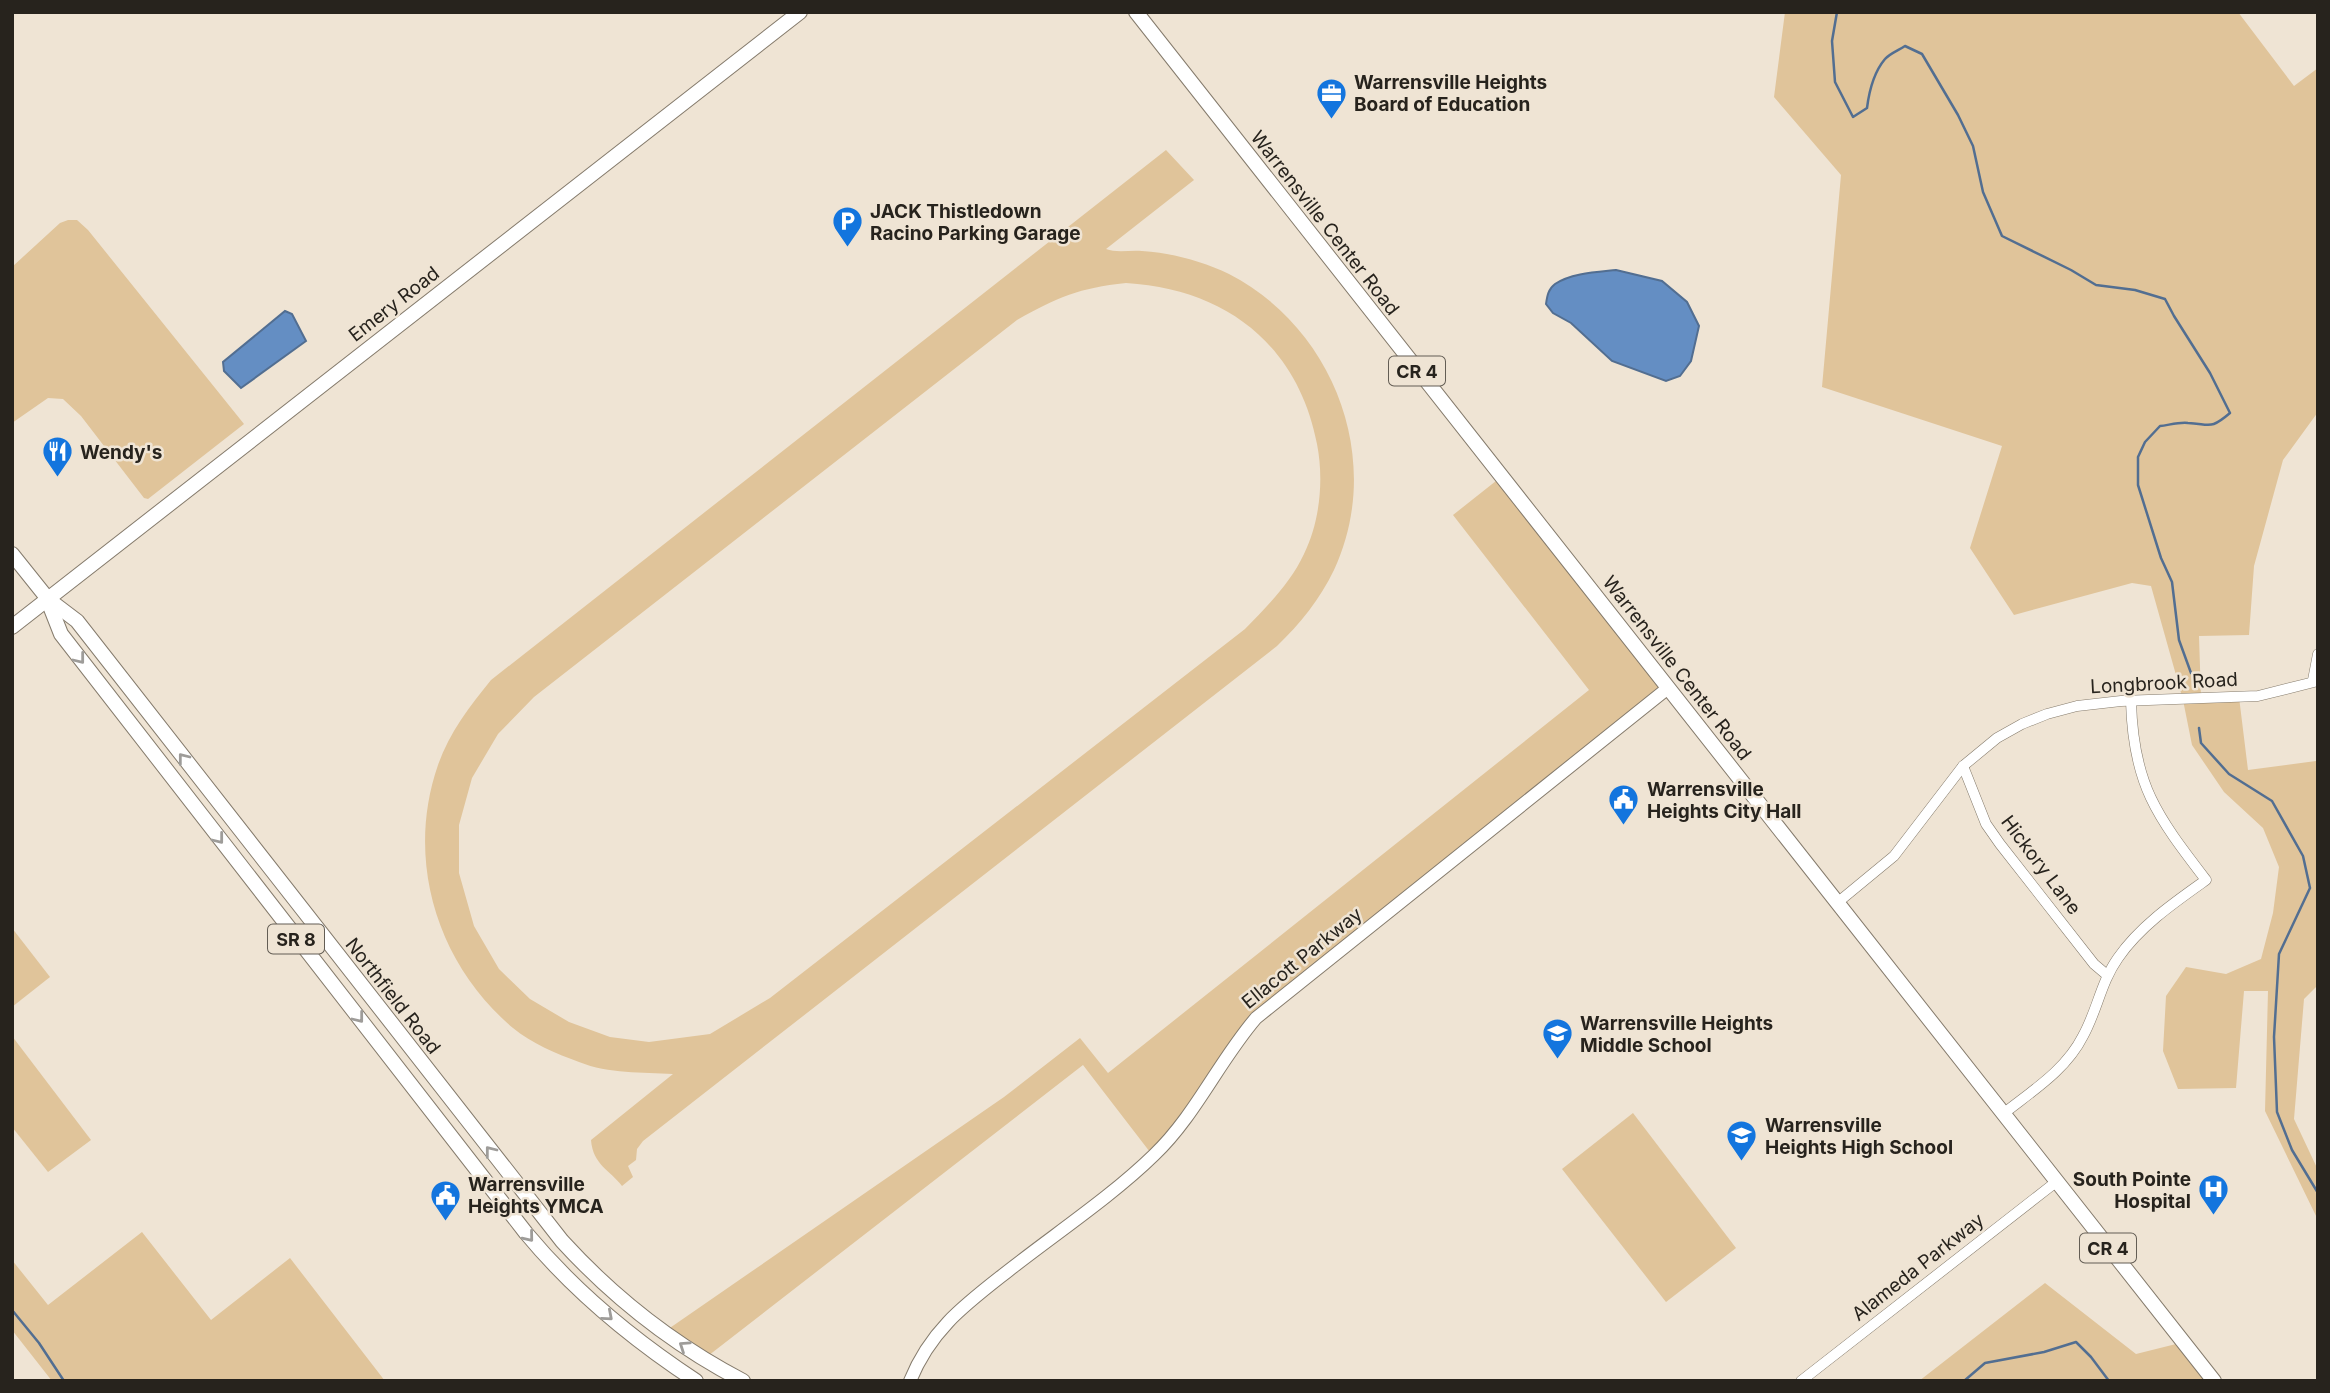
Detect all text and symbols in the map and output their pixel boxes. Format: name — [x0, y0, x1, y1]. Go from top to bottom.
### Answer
place label: Warrensville Heights Board of Education — [1354, 71, 1547, 116]
office icon: Warrensville Heights Board of Education — [1314, 76, 1348, 120]
street label: Warrensville Center Road — [1246, 126, 1404, 320]
place label: JACK Thistledown Racino Parking Garage — [870, 200, 1080, 245]
parking icon: JACK Thistledown Racino Parking Garage — [830, 205, 864, 249]
street label: Emery Road — [344, 262, 444, 346]
road number: CR 4 — [1389, 356, 1445, 386]
restaurant icon: Wendy's — [40, 435, 74, 479]
place label: Wendy's — [80, 441, 162, 464]
street label: Warrensville Center Road — [1598, 571, 1756, 765]
one-way arrow — [72, 651, 85, 663]
street label: Longbrook Road — [2090, 668, 2238, 698]
one-way arrow — [179, 753, 192, 766]
place label: Warrensville Heights City Hall — [1647, 778, 1802, 823]
public building icon: Warrensville Heights City Hall — [1607, 783, 1641, 827]
street label: Hickory Lane — [1996, 811, 2086, 919]
one-way arrow — [211, 831, 224, 844]
street label: Ellacott Parkway — [1237, 902, 1367, 1014]
road number: SR 8 — [268, 924, 324, 954]
street label: Northfield Road — [341, 933, 445, 1059]
one-way arrow — [350, 1011, 363, 1023]
place label: Warrensville Heights Middle School — [1580, 1012, 1773, 1057]
school or university icon: Warrensville Heights Middle School — [1540, 1017, 1574, 1061]
place label: Warrensville Heights High School — [1765, 1114, 1953, 1159]
school or university icon: Warrensville Heights High School — [1725, 1119, 1759, 1163]
one-way arrow — [486, 1147, 499, 1159]
place label: South Pointe Hospital — [2073, 1168, 2191, 1213]
place label: Warrensville Heights YMCA — [468, 1173, 604, 1218]
hospital icon: South Pointe Hospital — [2197, 1173, 2231, 1217]
public building icon: Warrensville Heights YMCA — [428, 1178, 462, 1222]
street label: Alameda Parkway — [1847, 1208, 1989, 1326]
one-way arrow — [521, 1228, 533, 1241]
road number: CR 4 — [2080, 1233, 2136, 1262]
one-way arrow — [599, 1308, 612, 1320]
one-way arrow — [679, 1342, 692, 1354]

